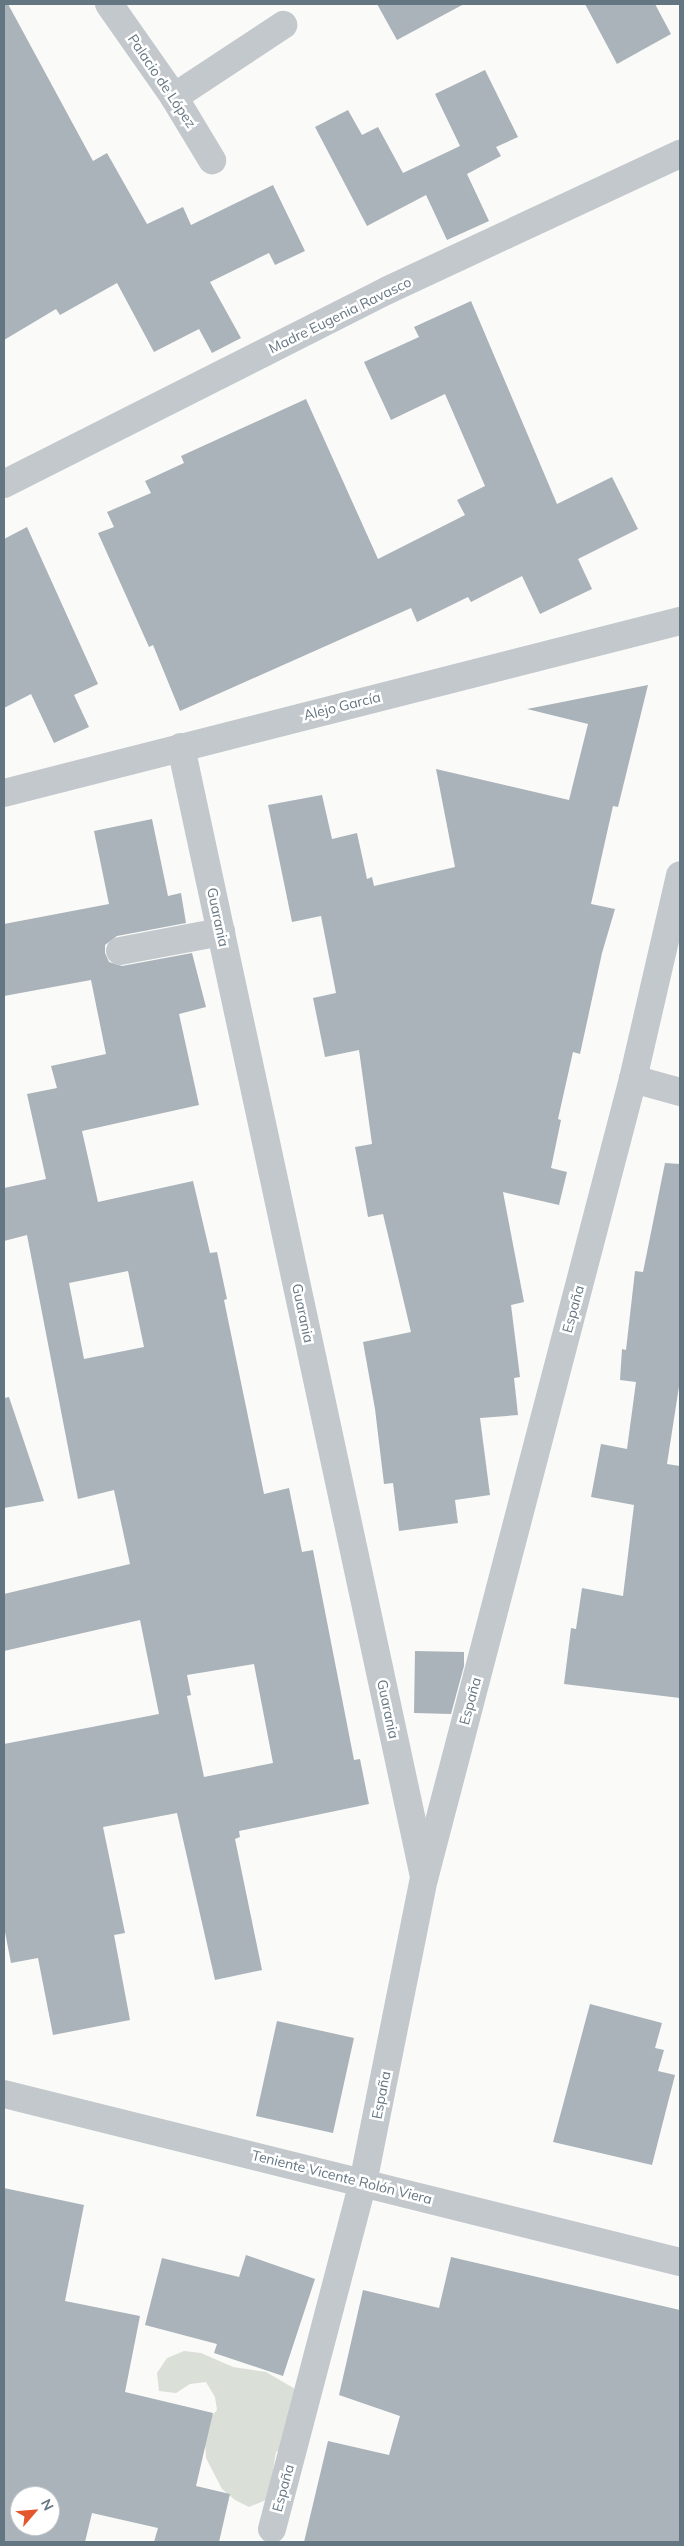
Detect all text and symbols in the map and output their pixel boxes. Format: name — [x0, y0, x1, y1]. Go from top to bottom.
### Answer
street label: Palacio de López — [124, 31, 200, 131]
street label: Madre Eugenia Ravasco — [266, 273, 414, 357]
street label: Alejo García — [302, 688, 382, 724]
street label: Guarania — [204, 886, 232, 948]
street label: Guarania — [289, 1282, 317, 1344]
street label: España — [559, 1283, 587, 1335]
street label: España — [456, 1675, 484, 1727]
street label: Guarania — [374, 1678, 402, 1740]
street label: España — [368, 2070, 394, 2120]
street label: Teniente Vicente Rolón Viera — [250, 2146, 434, 2208]
street label: España — [269, 2462, 297, 2514]
north arrow — [10, 2486, 60, 2536]
text: N — [37, 2496, 58, 2513]

